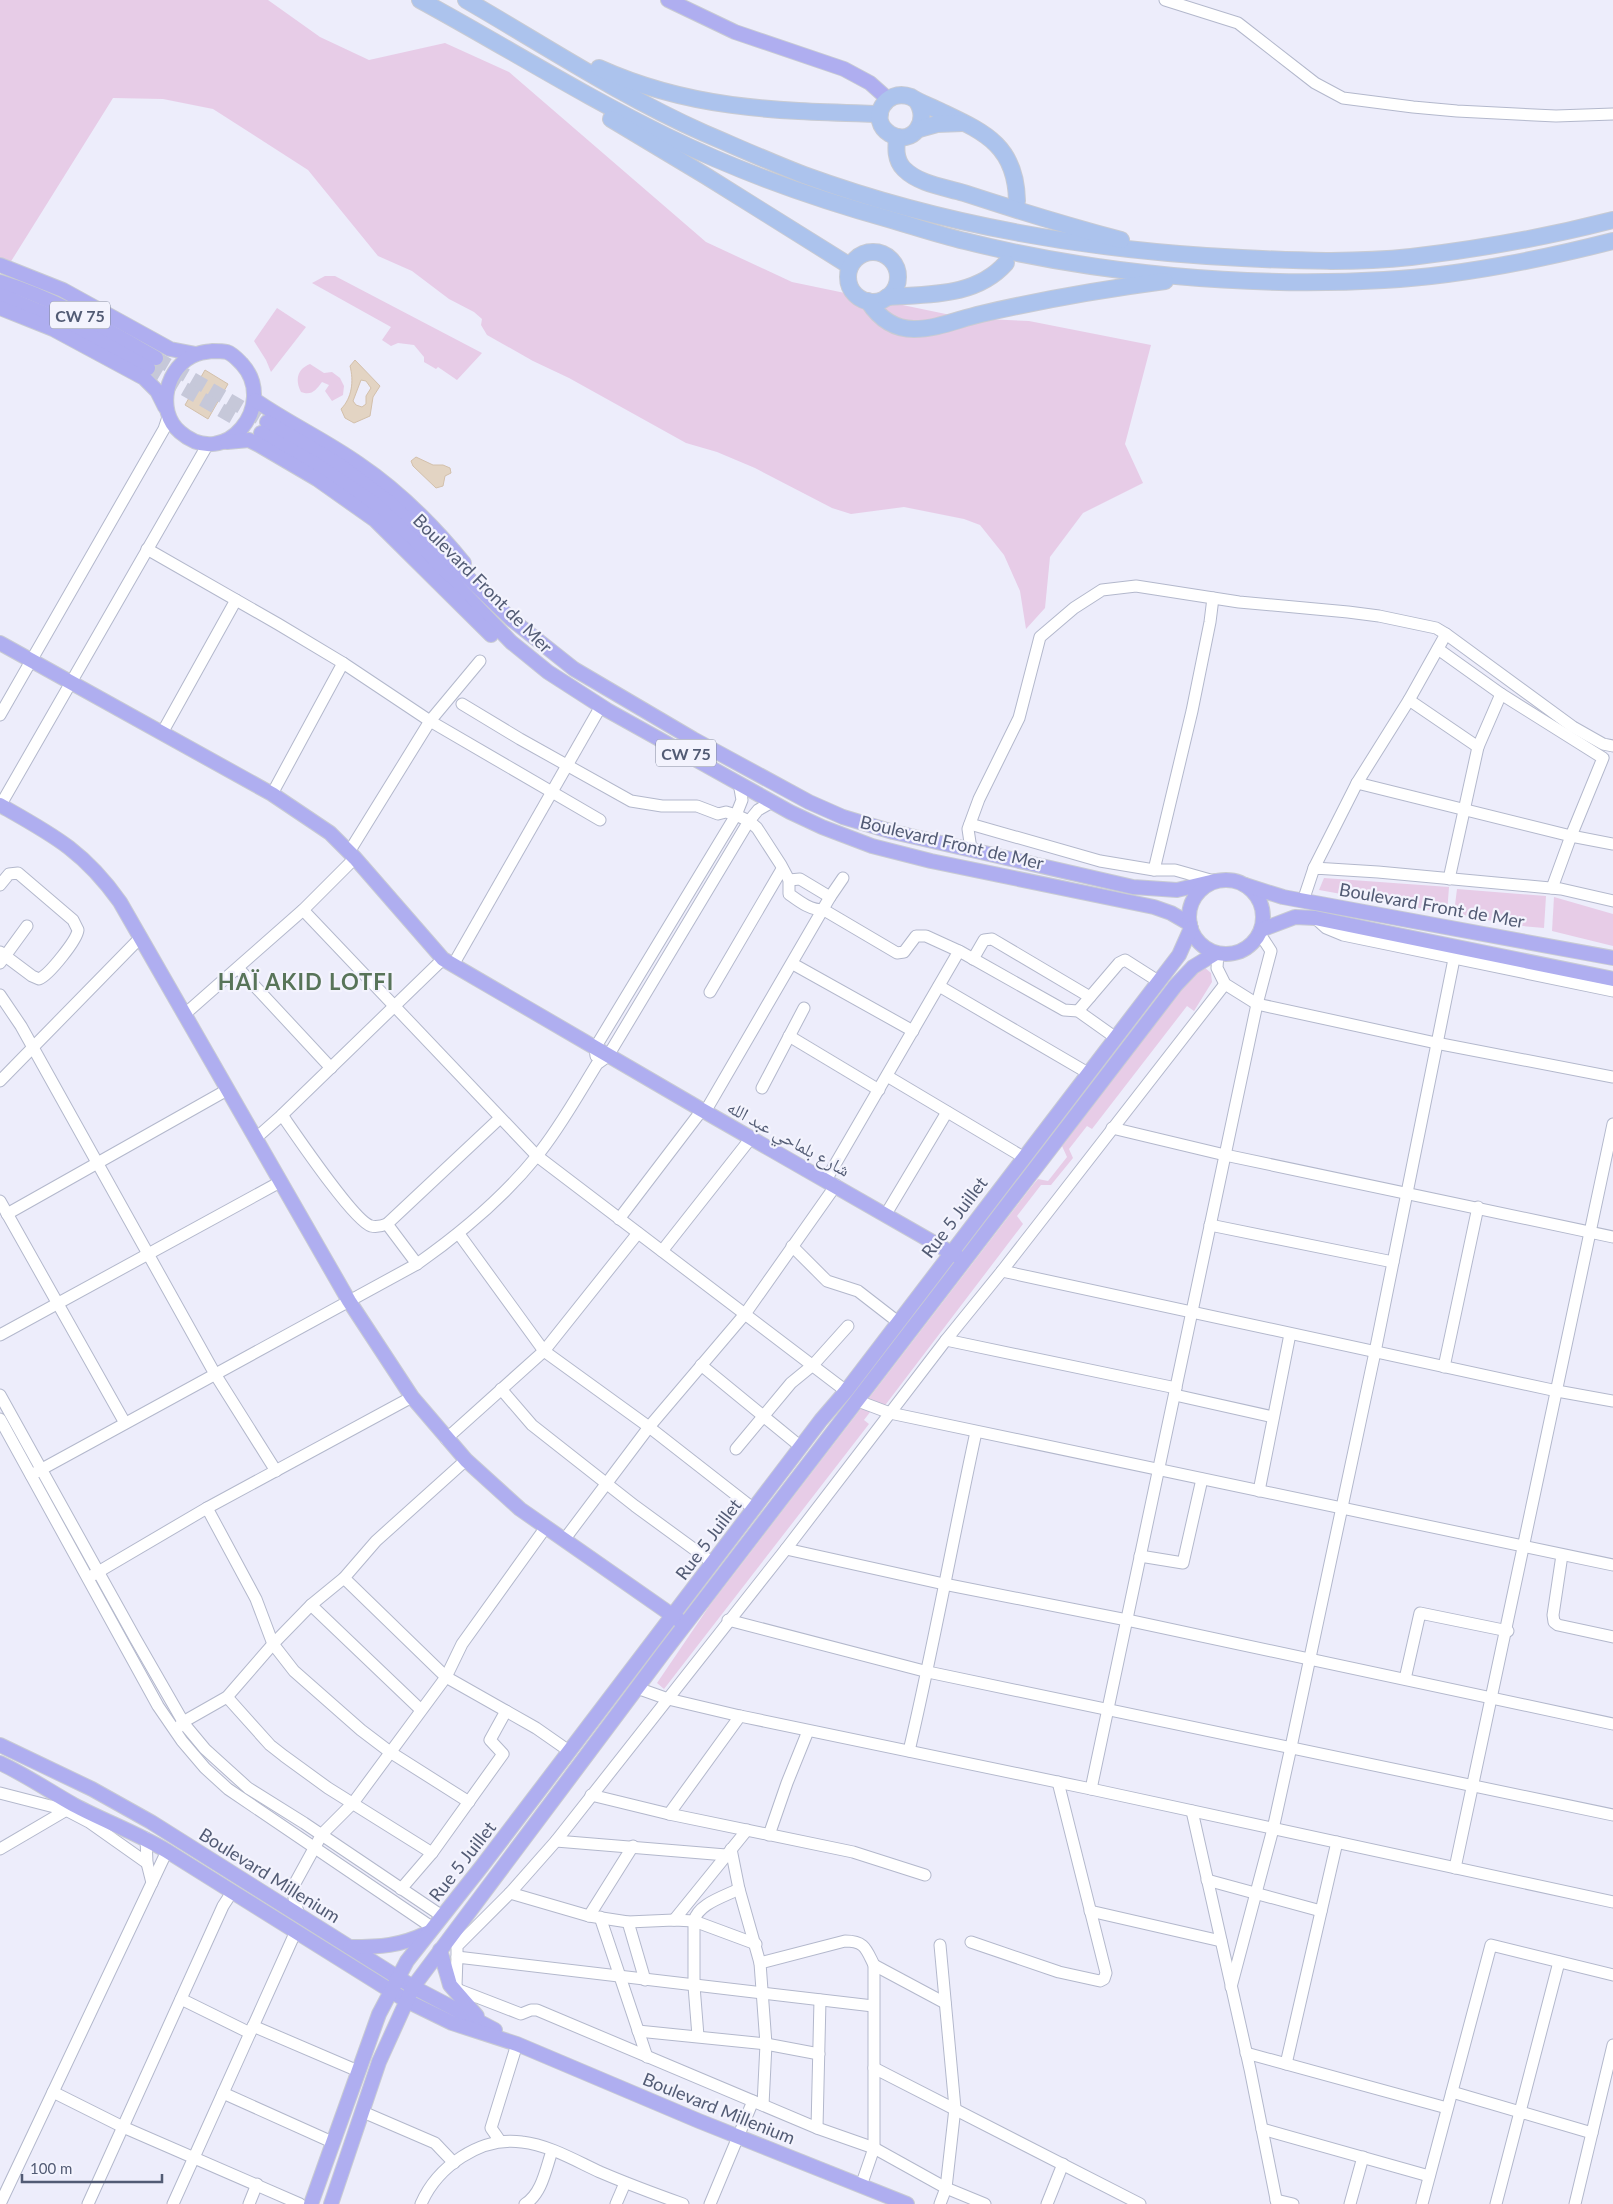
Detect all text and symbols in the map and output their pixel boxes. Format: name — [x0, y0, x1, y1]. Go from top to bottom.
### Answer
road number: CW 75 — [50, 302, 110, 328]
street label: Boulevard Front de Mer — [409, 509, 557, 657]
road number: CW 75 — [656, 740, 716, 766]
street label: Boulevard Front de Mer — [858, 810, 1046, 874]
street label: Boulevard Front de Mer — [1338, 878, 1527, 932]
district label: HAÏ AKID LOTFI — [218, 968, 394, 995]
street label: شارع بلماحي عبد الله — [722, 1095, 854, 1185]
street label: Rue 5 Juillet — [916, 1172, 992, 1262]
street label: Rue 5 Juillet — [670, 1494, 746, 1584]
street label: Rue 5 Juillet — [424, 1816, 500, 1905]
street label: Boulevard Millenium — [195, 1823, 345, 1927]
street label: Boulevard Millenium — [640, 2067, 798, 2149]
scale bar — [22, 2152, 162, 2184]
text: 100 m — [30, 2159, 72, 2177]

